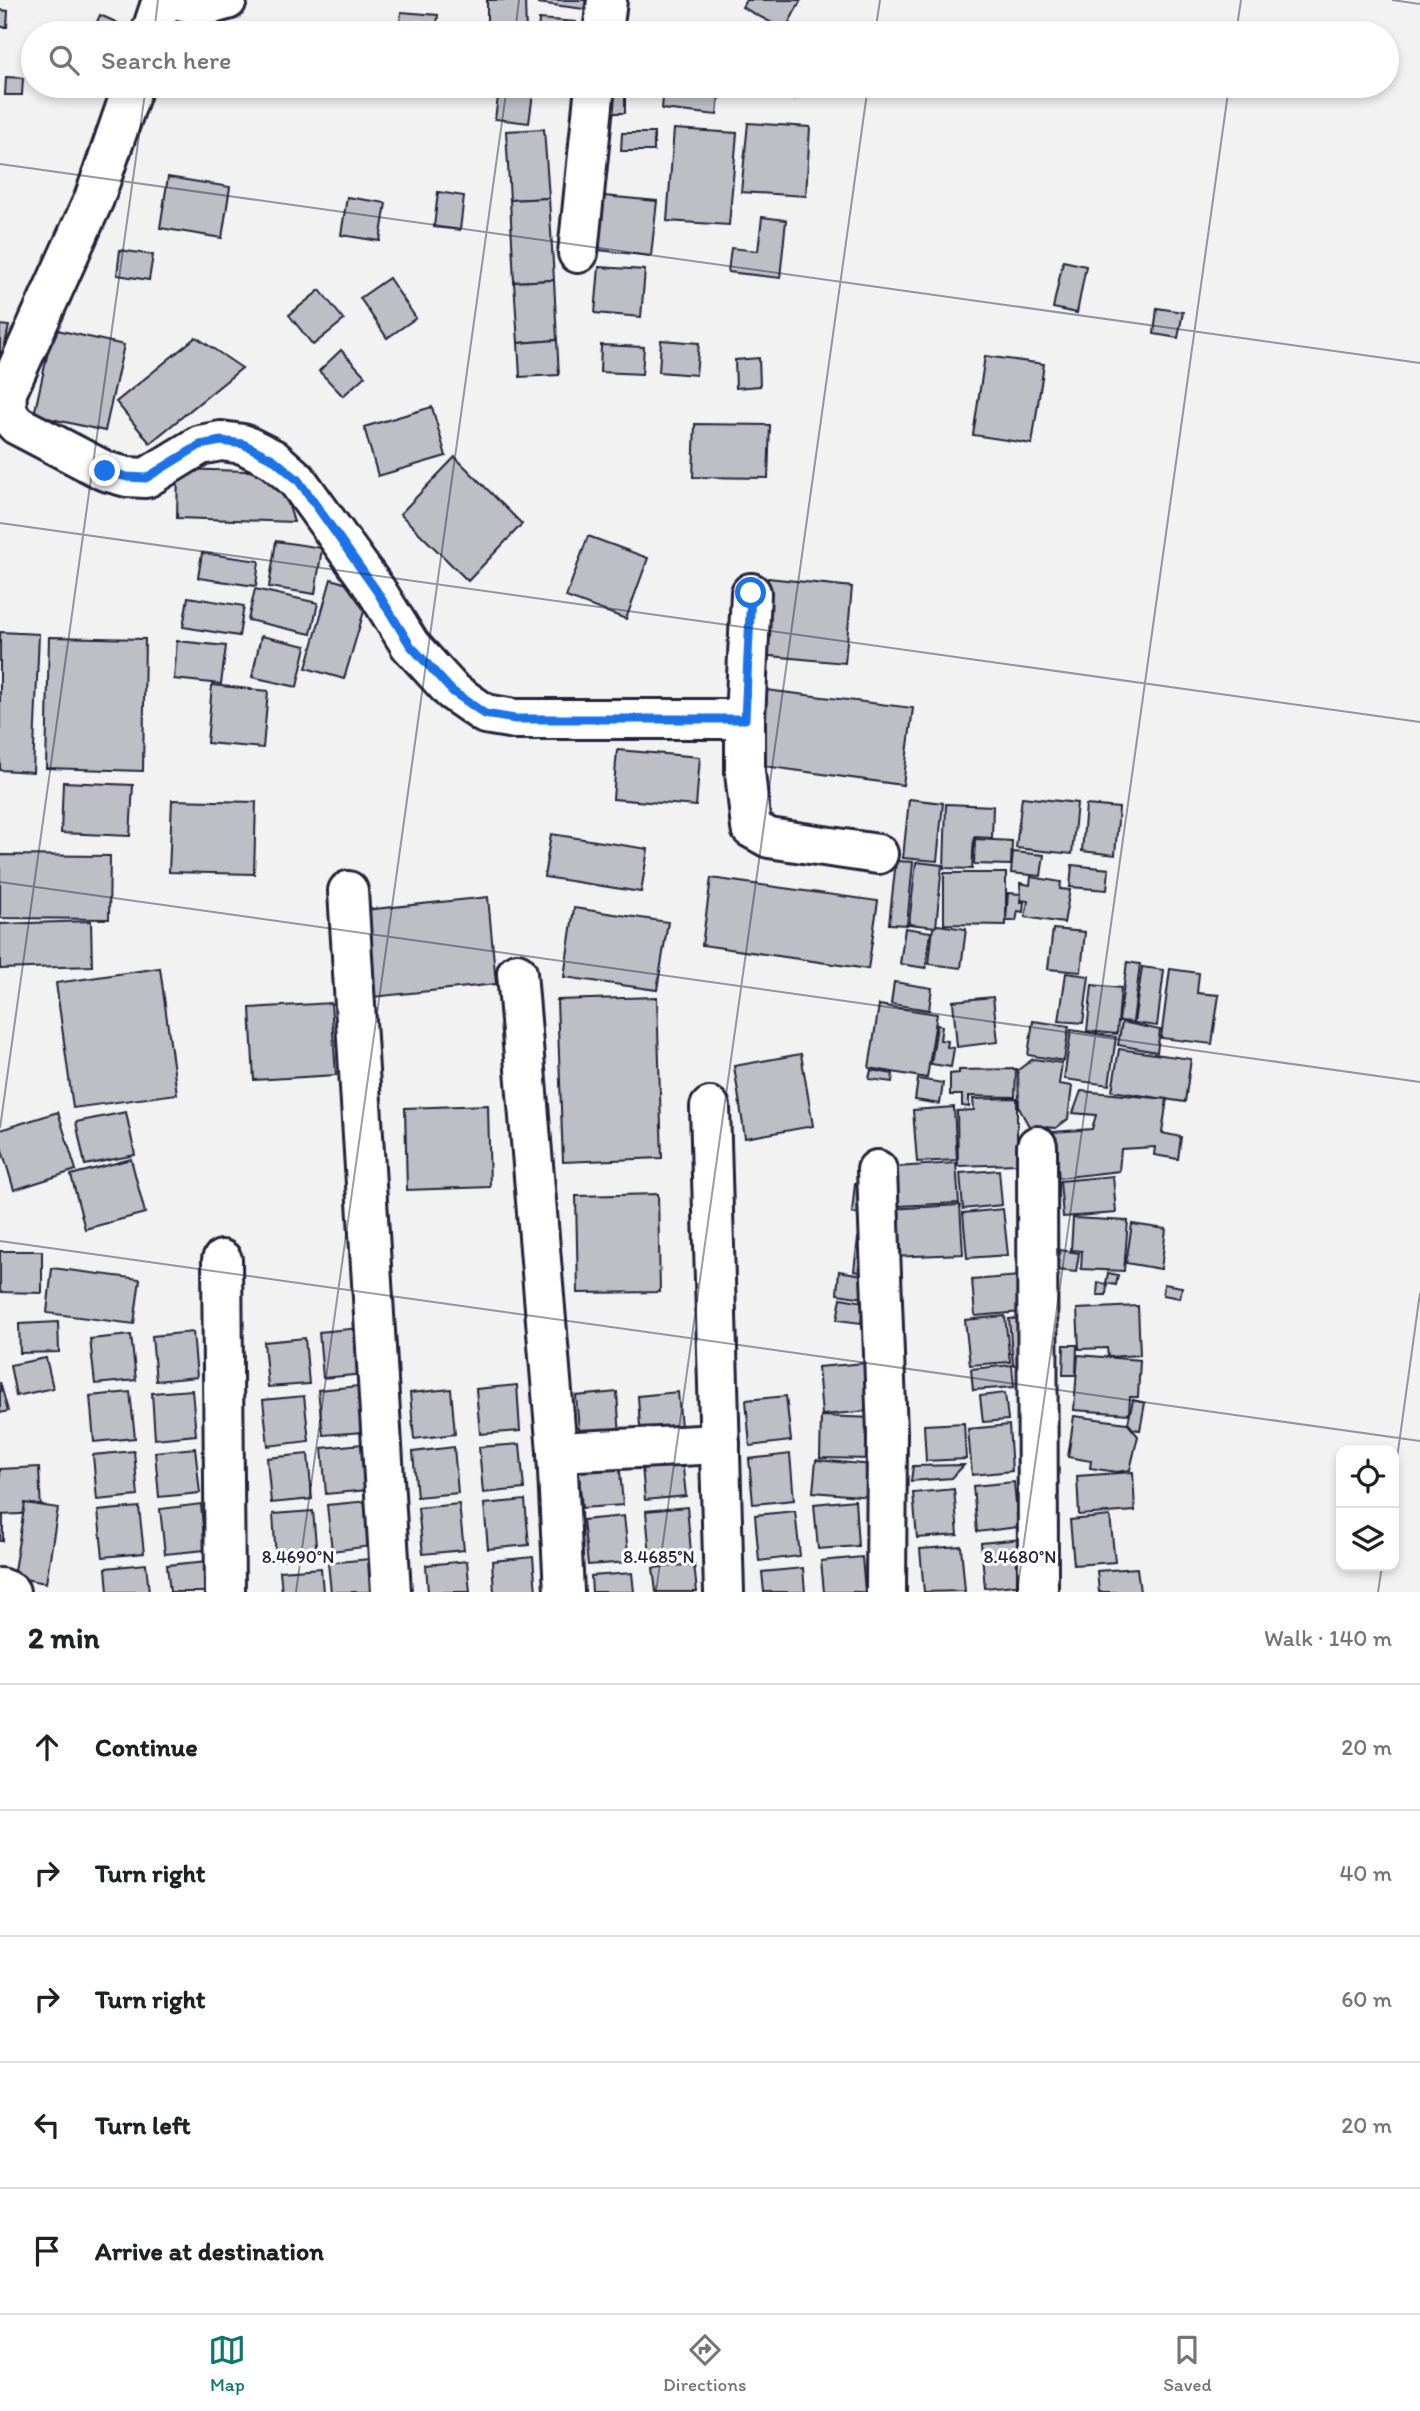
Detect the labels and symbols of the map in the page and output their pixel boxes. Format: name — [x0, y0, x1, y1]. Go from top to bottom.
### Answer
route end — [89, 455, 120, 486]
route start — [735, 577, 766, 608]
text: 8.4690°N — [262, 1546, 334, 1568]
text: 8.4685°N — [623, 1546, 695, 1568]
text: 8.4680°N — [983, 1546, 1057, 1568]

